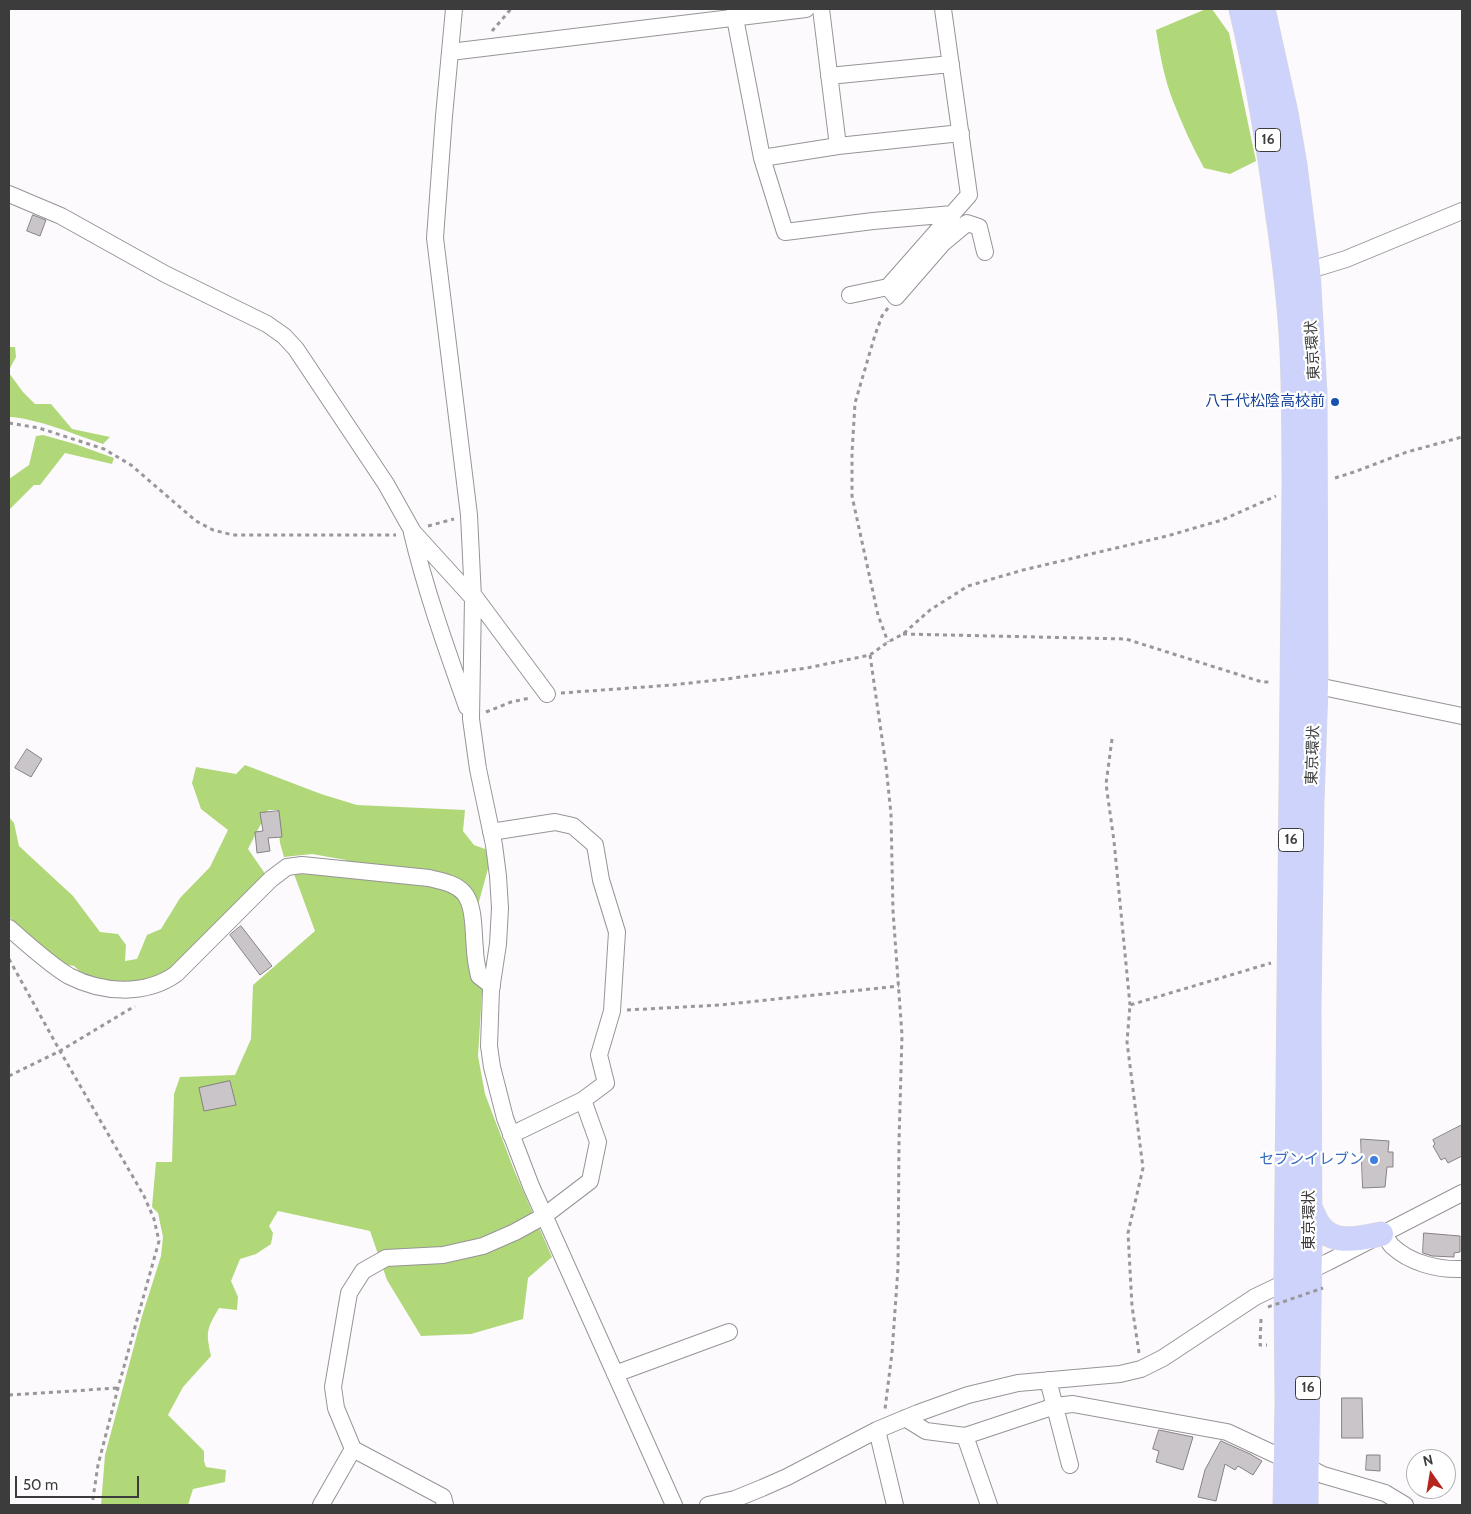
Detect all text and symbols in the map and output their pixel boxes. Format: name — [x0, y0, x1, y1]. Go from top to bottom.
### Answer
road number: 16 — [1256, 128, 1280, 152]
street label: 東京環状 — [1302, 320, 1324, 380]
place label: 八千代松陰高校前 — [1205, 393, 1325, 411]
marker: 八千代松陰高校前 — [1329, 396, 1341, 408]
street label: 東京環状 — [1303, 725, 1323, 785]
road number: 16 — [1278, 828, 1304, 852]
place label: セブンイレブン — [1259, 1151, 1364, 1169]
marker: セブンイレブン — [1368, 1154, 1380, 1166]
street label: 東京環状 — [1301, 1190, 1319, 1250]
road number: 16 — [1296, 1376, 1320, 1400]
north arrow — [1406, 1449, 1456, 1499]
text: N — [1421, 1450, 1435, 1470]
scale bar — [18, 1466, 141, 1498]
text: 50 m — [23, 1476, 58, 1494]

